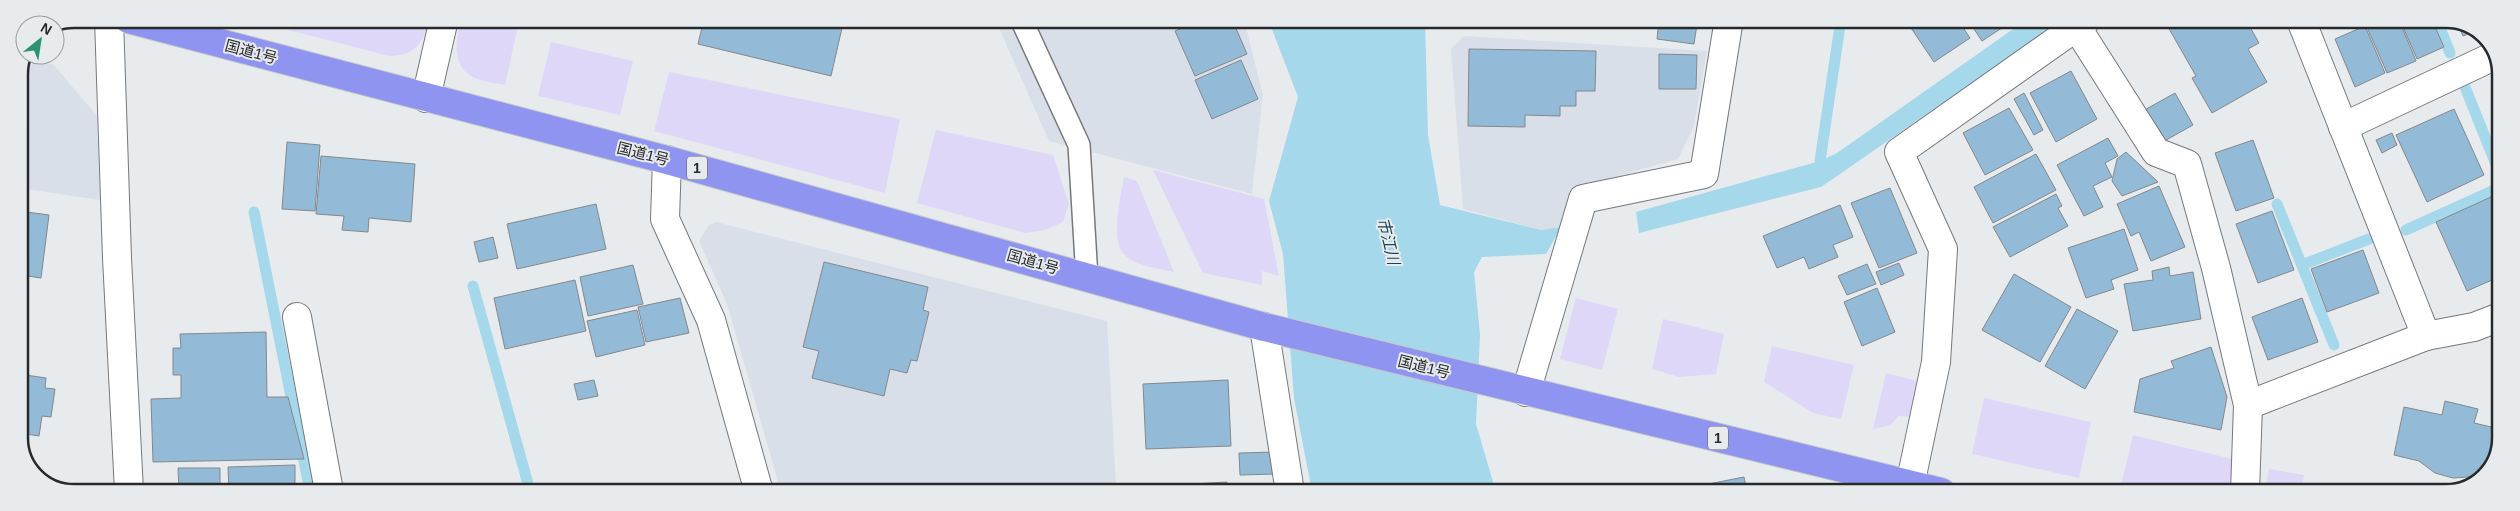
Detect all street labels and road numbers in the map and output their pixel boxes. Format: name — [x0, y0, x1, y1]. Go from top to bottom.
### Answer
street label: 国道1号 — [223, 36, 279, 67]
street label: 国道1号 — [615, 139, 671, 168]
road number: 1 — [687, 156, 707, 180]
street label: 国道1号 — [1005, 246, 1061, 277]
street label: 国道1号 — [1396, 352, 1452, 381]
road number: 1 — [1708, 426, 1728, 449]

